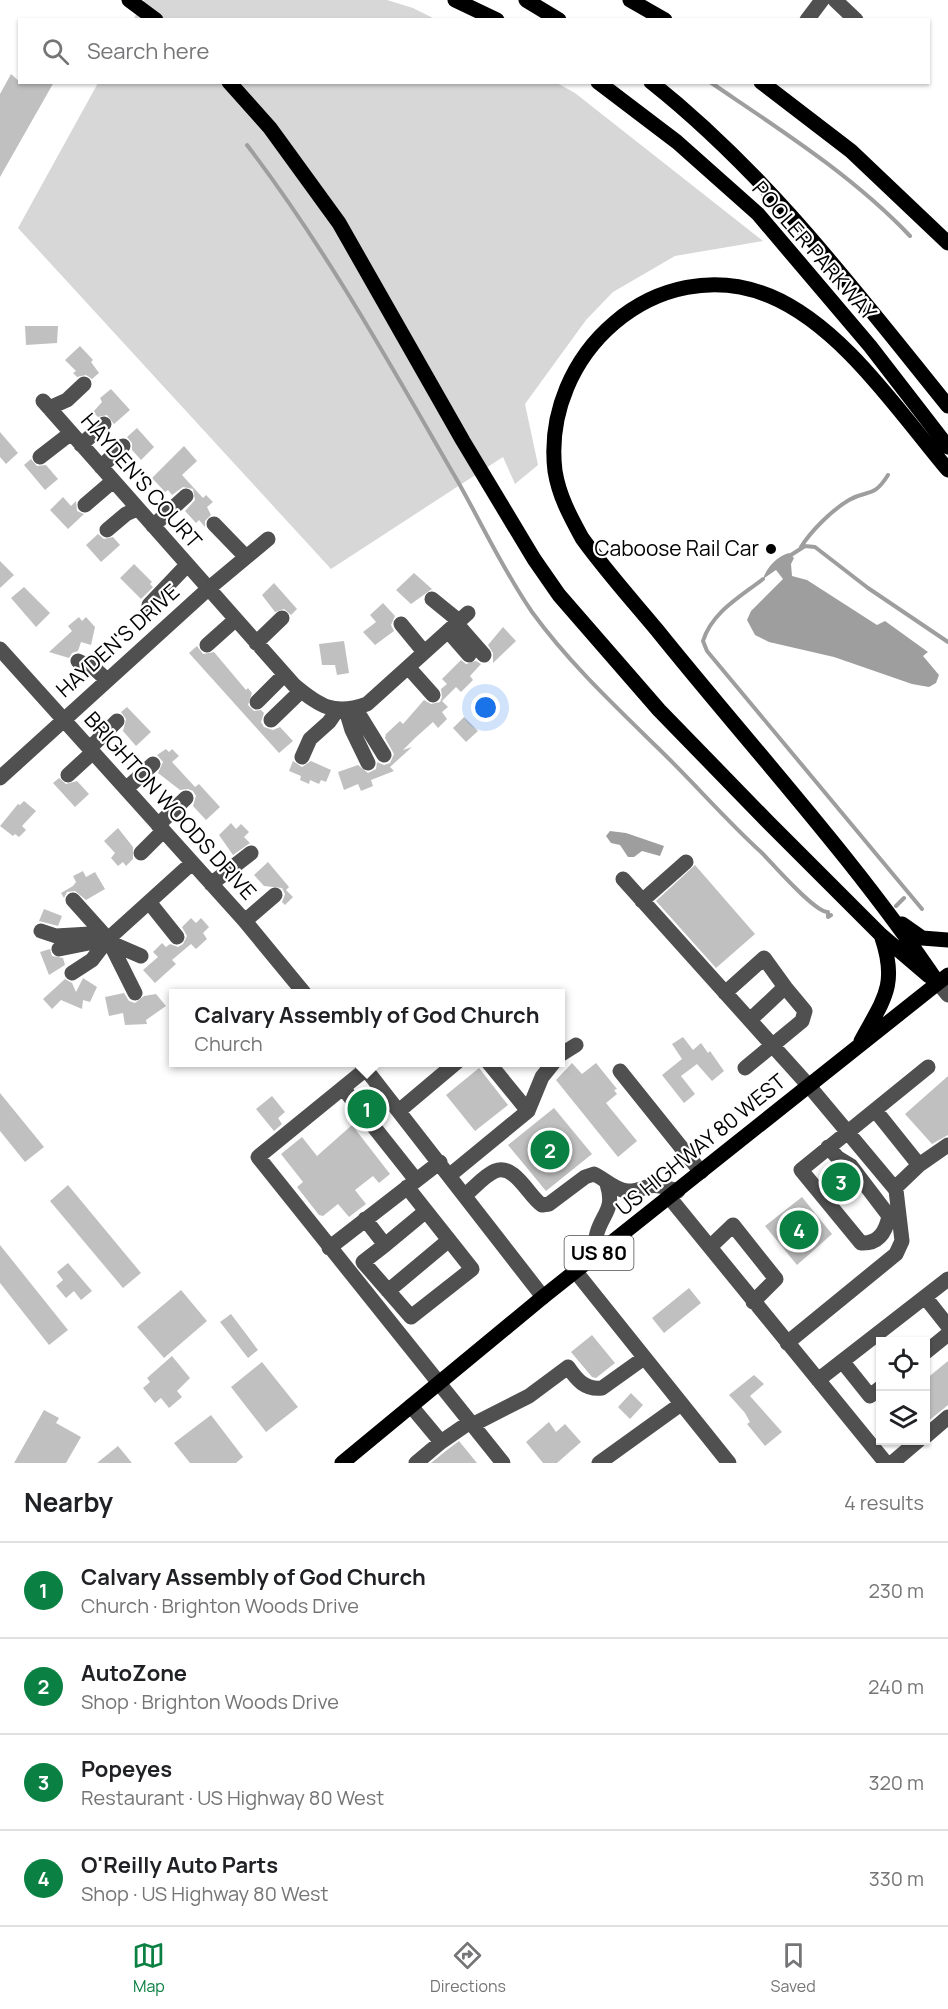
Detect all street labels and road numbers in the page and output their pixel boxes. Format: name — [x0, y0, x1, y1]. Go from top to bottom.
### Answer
street label: POOLER PARKWAY — [747, 175, 883, 326]
street label: HAYDEN'S COURT — [75, 407, 209, 554]
street label: HAYDEN'S DRIVE — [50, 577, 185, 703]
street label: BRIGHTON WOODS DRIVE — [79, 705, 263, 905]
street label: US HIGHWAY 80 WEST — [610, 1067, 791, 1221]
road number: US 80 — [564, 1236, 634, 1270]

